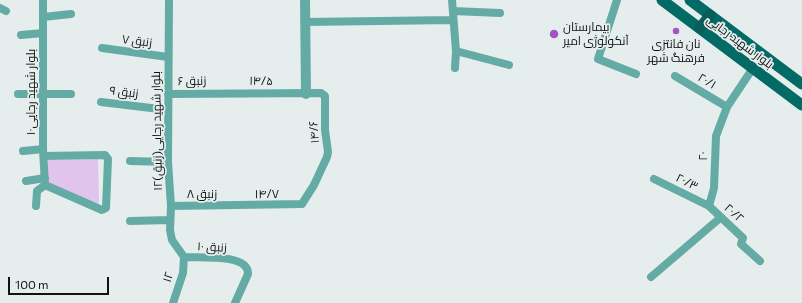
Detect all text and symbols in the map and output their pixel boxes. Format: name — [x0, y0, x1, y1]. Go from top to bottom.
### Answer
street label: بلوار شهید رجایی — [704, 12, 776, 72]
place label: بیمارستان آنکولوژی امیر — [563, 20, 629, 48]
marker: نان فانتزی فرهنگ شهر — [671, 26, 681, 36]
marker: بیمارستان آنکولوژی امیر — [548, 28, 560, 40]
street label: زنبق ۷ — [121, 32, 153, 50]
place label: نان فانتزی فرهنگ شهر — [647, 37, 705, 65]
street label: بلوار شهید رجایی۱۰ — [24, 49, 38, 135]
street label: ۲۰/۱ — [695, 70, 719, 92]
street label: ۱۲بلوار شهید رجایی(زنبق) — [149, 71, 165, 191]
street label: زنبق ۶ — [178, 74, 206, 88]
street label: ۱۴/۵ — [249, 74, 273, 88]
street label: زنبق ۹ — [109, 83, 139, 101]
street label: ۱۴/۶ — [306, 120, 322, 144]
street label: ۲۰ — [696, 151, 710, 161]
street label: ۲۰/۳ — [674, 171, 700, 193]
street label: زنبق ۸ — [187, 187, 217, 201]
street label: ۱۴/۷ — [255, 187, 279, 201]
street label: ۲۰/۲ — [721, 201, 747, 225]
street label: زنبق ۱۰ — [197, 239, 227, 255]
scale bar — [10, 269, 111, 295]
street label: ۱۲ — [160, 270, 176, 284]
text: 100 m — [15, 277, 49, 291]

